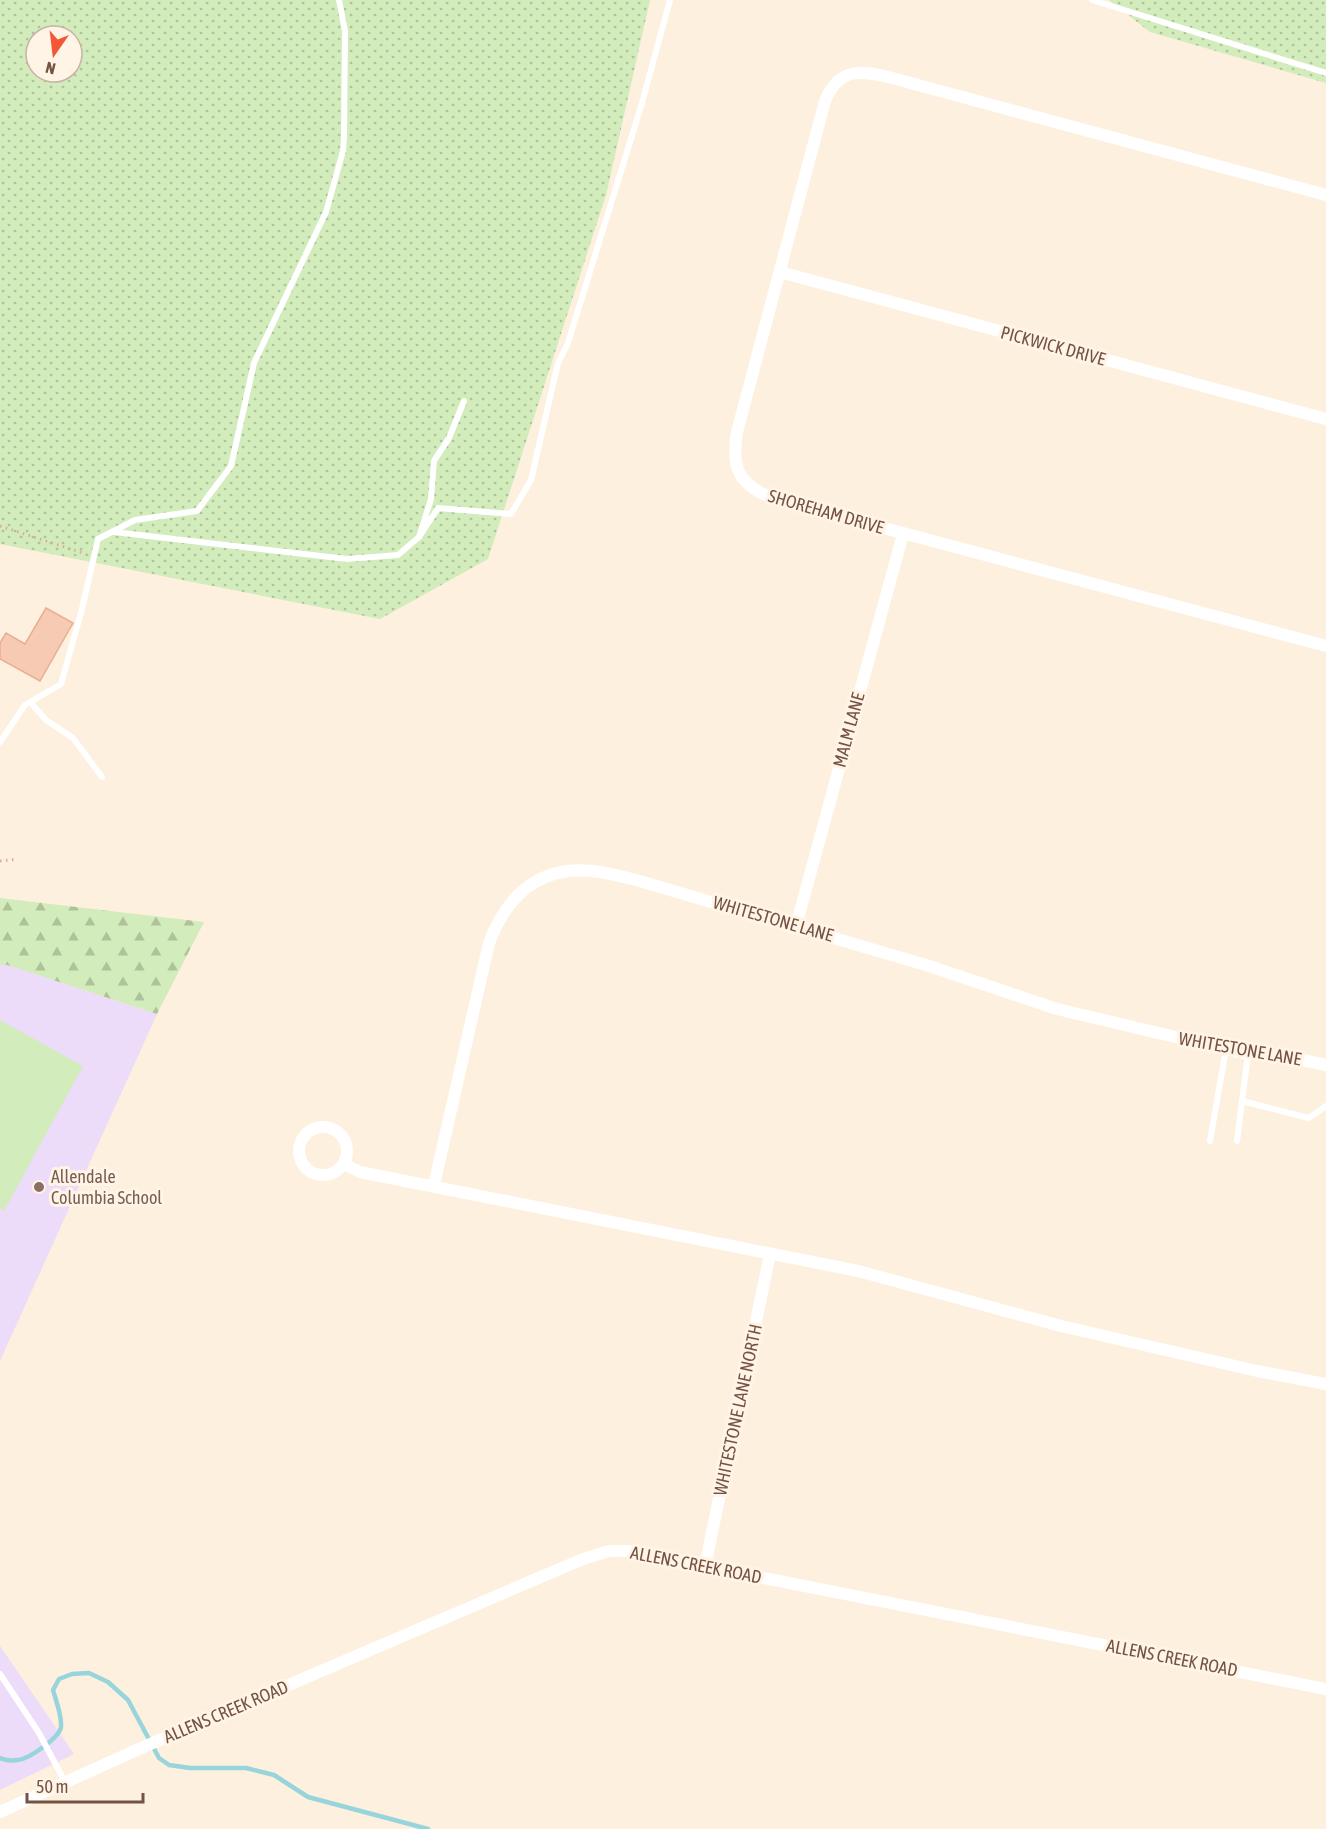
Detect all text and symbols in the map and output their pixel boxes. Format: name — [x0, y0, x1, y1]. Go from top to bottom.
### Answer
north arrow — [24, 24, 84, 84]
text: N — [44, 59, 57, 78]
street label: PICKWICK DRIVE — [998, 321, 1108, 370]
street label: SHOREHAM DRIVE — [766, 485, 887, 538]
street label: MALM LANE — [828, 690, 869, 770]
street label: WHITESTONE LANE — [711, 891, 836, 946]
street label: WHITESTONE LANE — [1177, 1027, 1303, 1070]
place label: Allendale Columbia School — [51, 1166, 162, 1208]
marker: Allendale Columbia School — [32, 1180, 46, 1194]
street label: WHITESTONE LANE NORTH — [709, 1322, 766, 1498]
street label: ALLENS CREEK ROAD — [629, 1542, 763, 1588]
street label: ALLENS CREEK ROAD — [1105, 1635, 1239, 1681]
street label: ALLENS CREEK ROAD — [160, 1676, 291, 1747]
scale bar — [27, 1766, 142, 1804]
text: 50 m — [36, 1776, 68, 1797]

